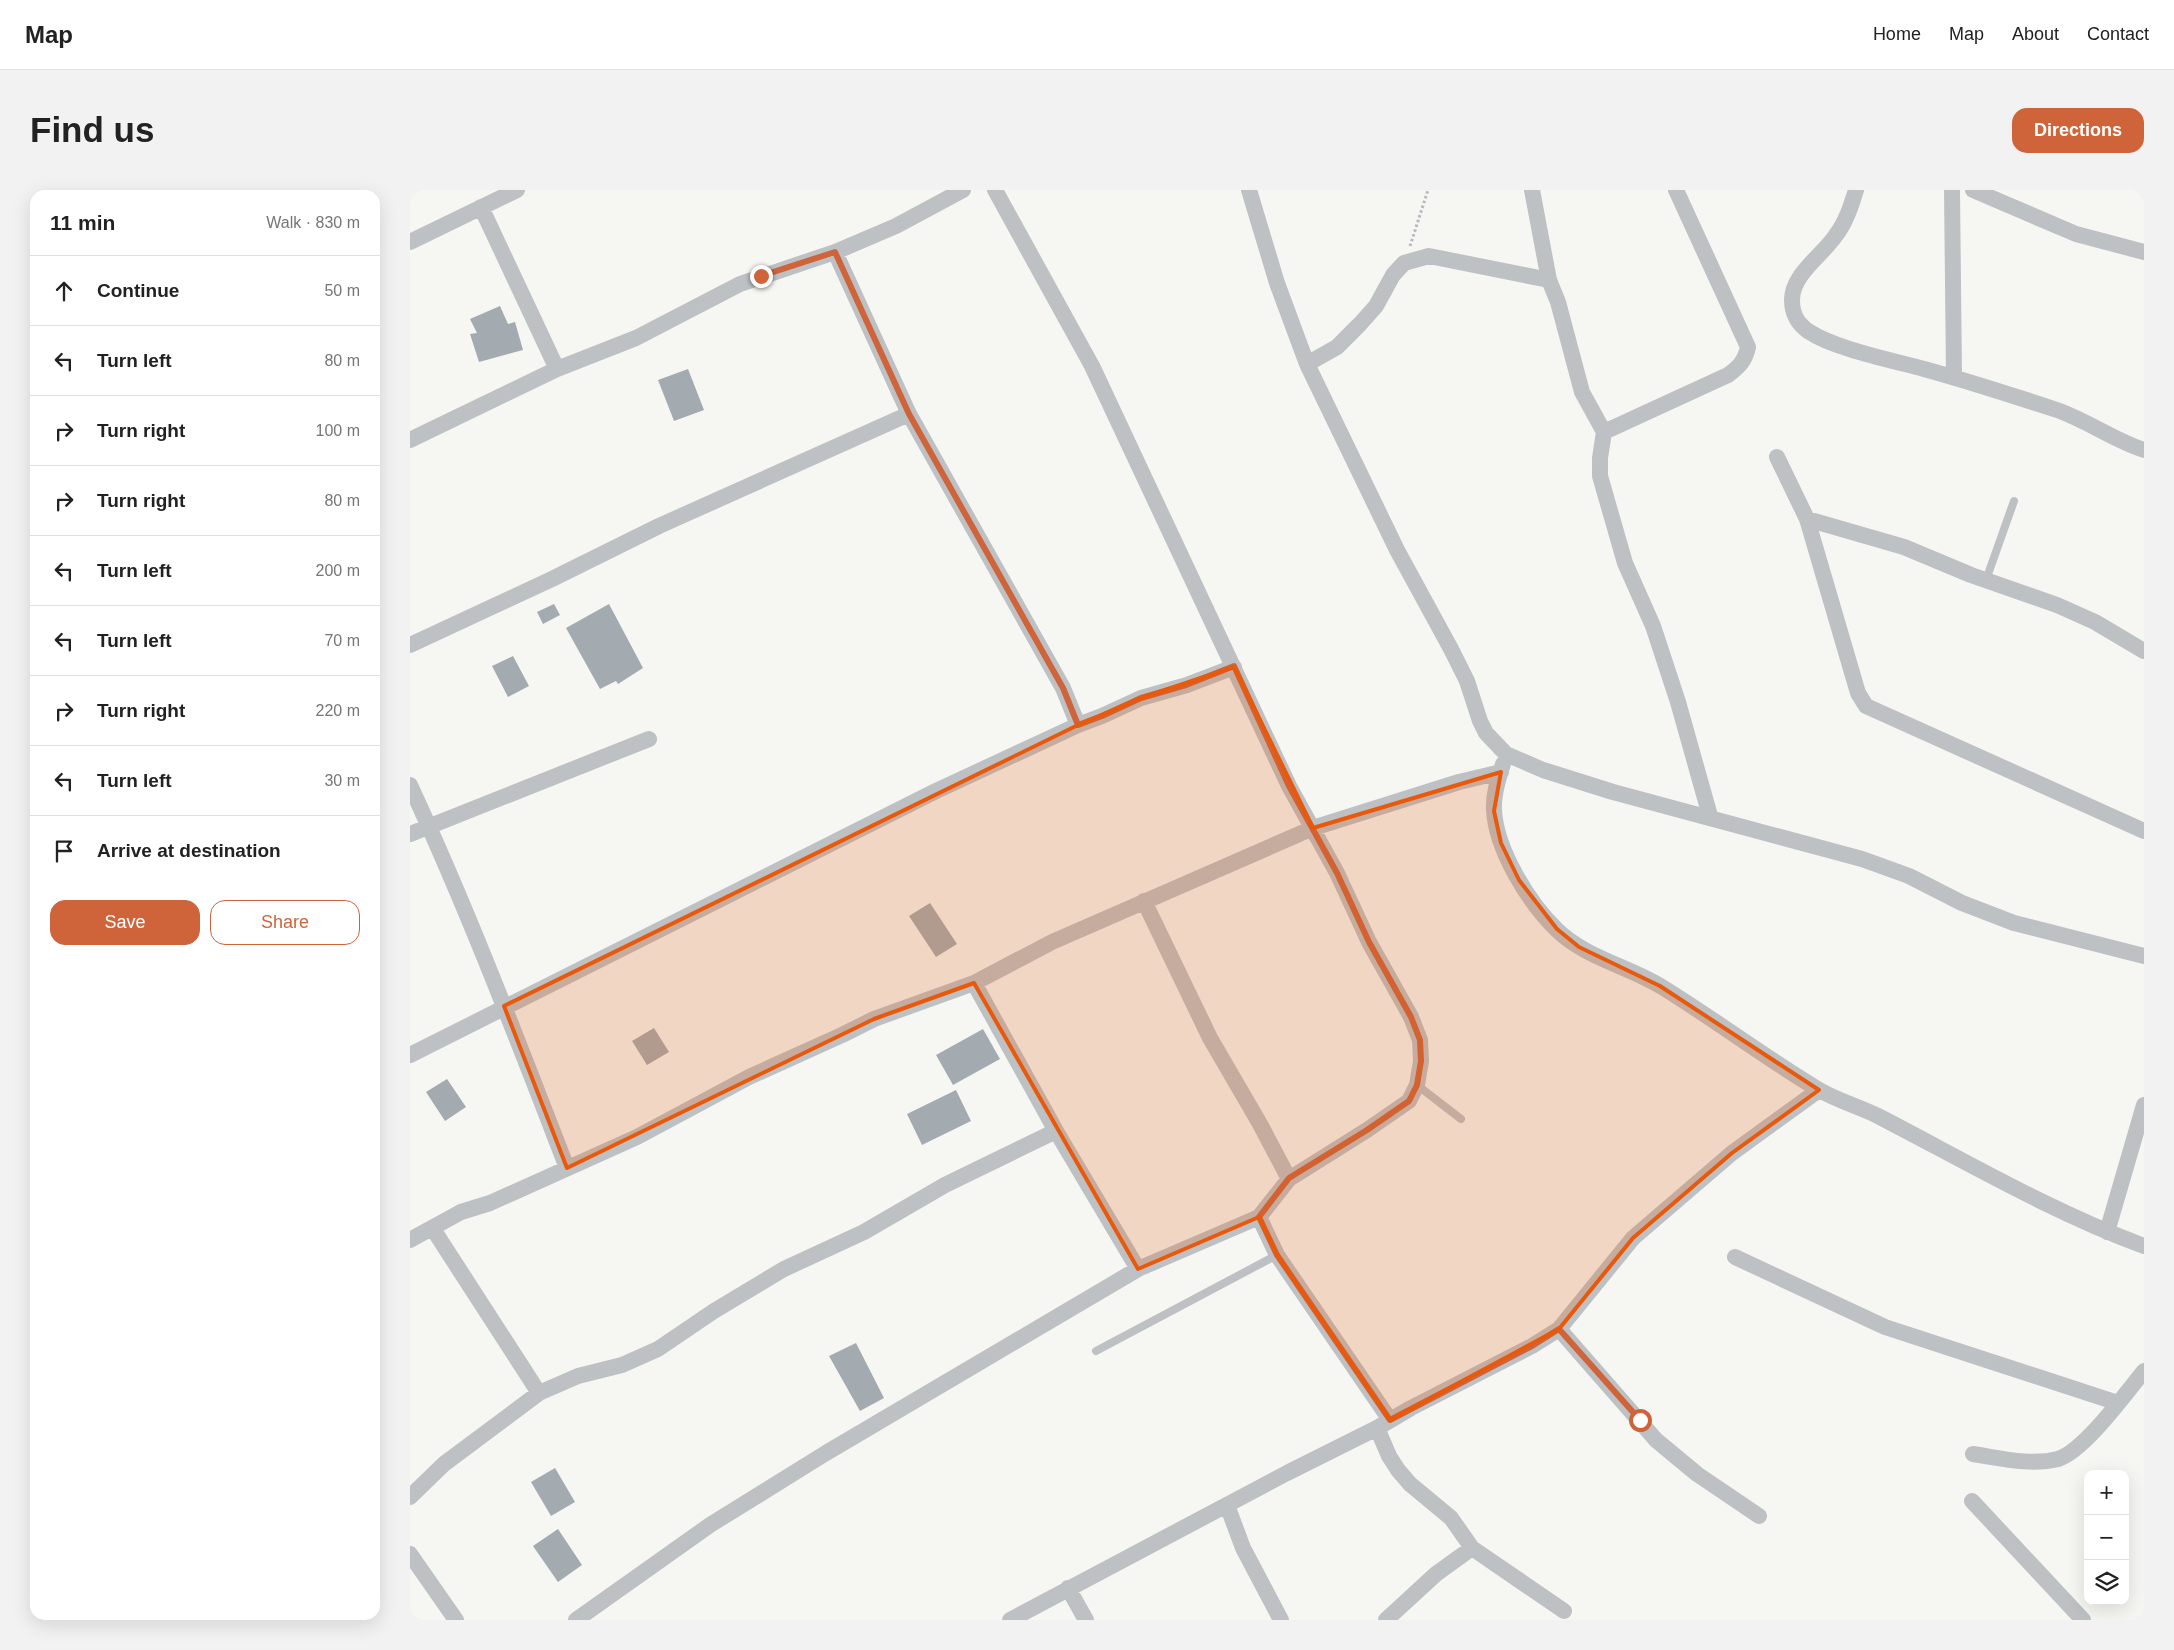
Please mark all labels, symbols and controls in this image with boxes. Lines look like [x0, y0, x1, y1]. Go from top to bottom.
text: Map [25, 21, 73, 48]
text: Home [1873, 24, 1921, 44]
text: Map [1949, 24, 1984, 44]
text: About [2012, 24, 2059, 44]
text: Contact [2087, 24, 2149, 44]
button: Directions [2012, 108, 2144, 153]
text: Find us [30, 110, 154, 149]
text: 11 min [50, 211, 115, 234]
text: Walk · 830 m [266, 214, 360, 231]
route end [750, 265, 773, 288]
icon: ahead [50, 277, 78, 305]
text: Continue [97, 280, 179, 301]
text: 50 m [324, 282, 360, 299]
icon: left [50, 347, 78, 375]
text: Turn left [97, 350, 172, 371]
text: 80 m [324, 352, 360, 369]
icon: right [50, 417, 78, 445]
text: Turn right [97, 420, 185, 441]
text: 100 m [316, 422, 360, 439]
icon: right [50, 487, 78, 515]
text: Turn right [97, 490, 185, 511]
text: 80 m [324, 492, 360, 509]
icon: left [50, 557, 78, 585]
text: Turn left [97, 560, 172, 581]
text: 200 m [316, 562, 360, 579]
icon: left [50, 627, 78, 655]
text: Turn left [97, 630, 172, 651]
text: 70 m [324, 632, 360, 649]
icon: right [50, 697, 78, 725]
text: Turn right [97, 700, 185, 721]
text: 220 m [316, 702, 360, 719]
icon: left [50, 767, 78, 795]
text: Turn left [97, 770, 172, 791]
text: 30 m [324, 772, 360, 789]
icon: arrive [50, 837, 78, 865]
text: Arrive at destination [97, 840, 281, 861]
button: Save [50, 900, 200, 945]
button: Share [210, 900, 360, 945]
route start [1629, 1409, 1652, 1432]
map controls [2084, 1470, 2129, 1605]
button: + [2084, 1470, 2129, 1515]
button: − [2084, 1515, 2129, 1560]
button: layers [2084, 1560, 2129, 1605]

